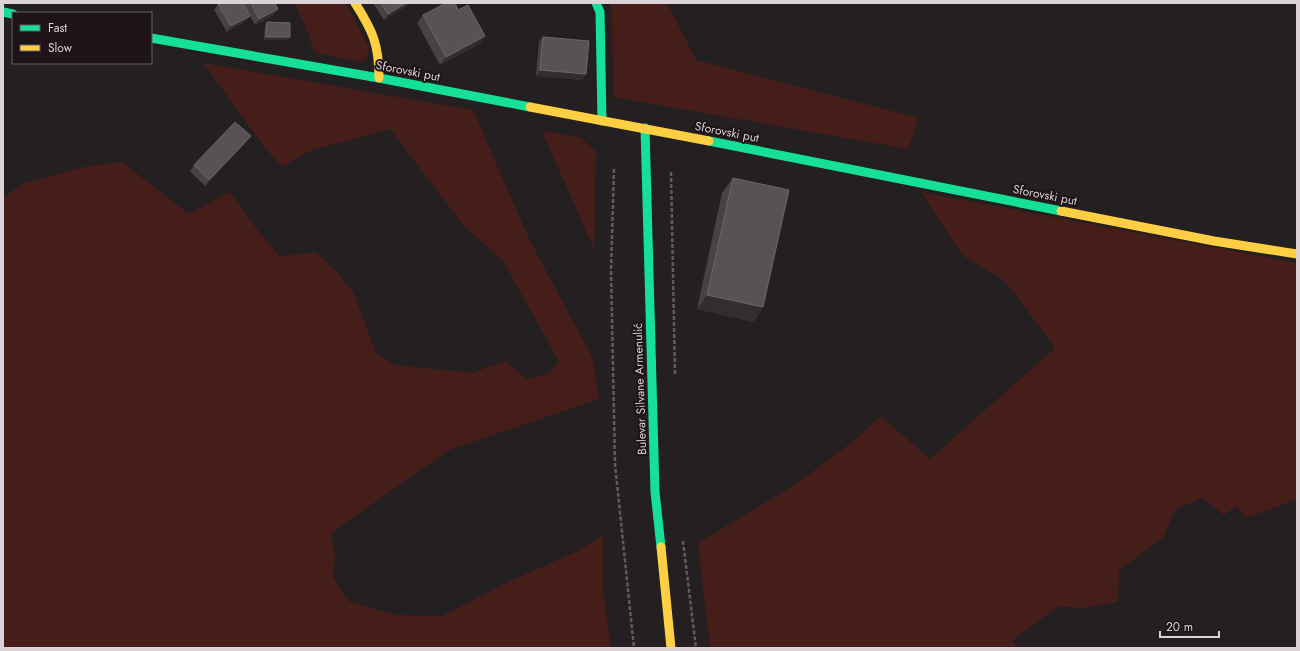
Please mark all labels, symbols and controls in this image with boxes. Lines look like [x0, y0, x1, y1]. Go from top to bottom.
legend [12, 12, 152, 64]
text: Fast [48, 19, 67, 37]
text: Slow [48, 39, 73, 57]
street label: Sforovski put [374, 56, 442, 86]
street label: Sforovski put [693, 117, 761, 147]
street label: Sforovski put [1011, 180, 1079, 210]
street label: Bulevar Silvane Armenulić [629, 323, 651, 455]
scale bar [1160, 613, 1219, 639]
text: 20 m [1166, 618, 1193, 636]

